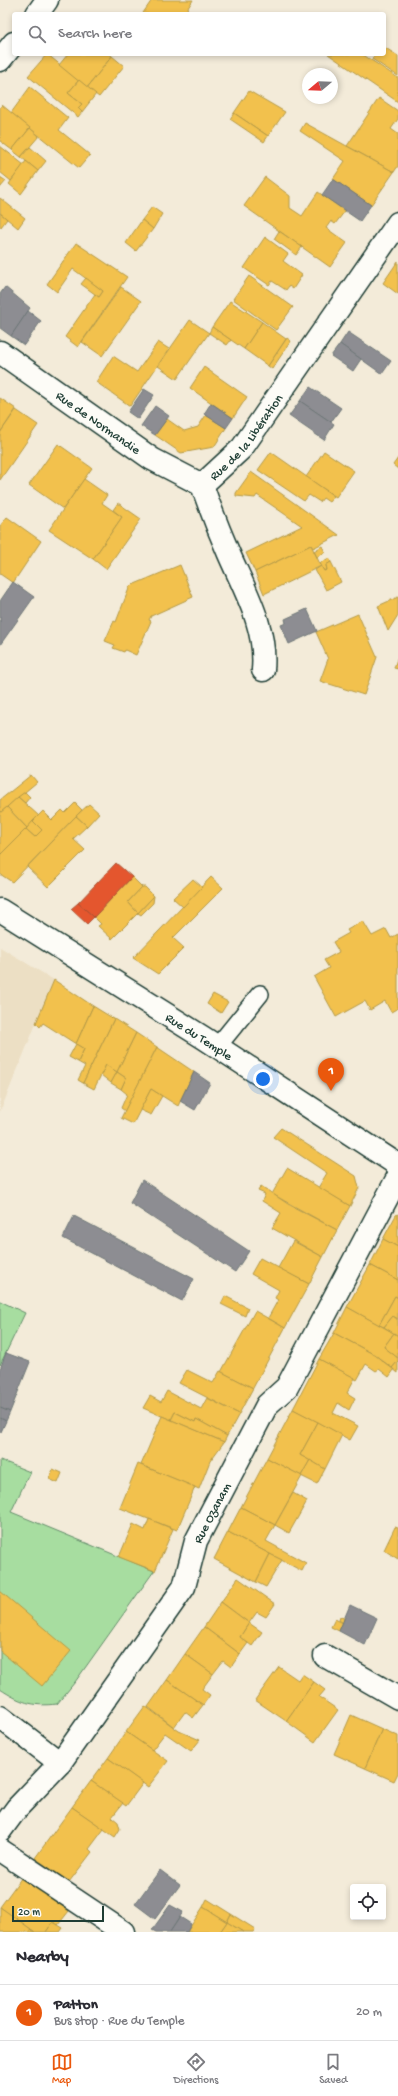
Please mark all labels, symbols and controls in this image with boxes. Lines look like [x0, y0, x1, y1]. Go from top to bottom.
search box [12, 12, 386, 56]
icon: search [26, 23, 48, 45]
text: Search here [58, 25, 132, 43]
north arrow [302, 68, 338, 104]
street label: Rue de Normandie [52, 389, 143, 459]
street label: Rue de la Libération [207, 391, 288, 484]
street label: Rue du Temple [162, 1011, 235, 1065]
pin: 1 [318, 1058, 344, 1091]
your location [253, 1069, 273, 1089]
street label: Rue Ozanam [191, 1481, 235, 1546]
map controls [350, 1884, 386, 1920]
button: locate [350, 1884, 386, 1920]
scale bar [12, 1904, 104, 1923]
text: 20 m [18, 1907, 40, 1919]
text: Nearby [16, 1948, 69, 1968]
text: Patton [54, 1996, 98, 2014]
text: 1 [26, 2005, 32, 2020]
text: 20 m [356, 2005, 382, 2020]
text: Bus stop · Rue du Temple [54, 2014, 185, 2029]
tab: Map [51, 2051, 73, 2087]
tab: Directions [174, 2051, 218, 2087]
tab: Saved [319, 2051, 347, 2087]

